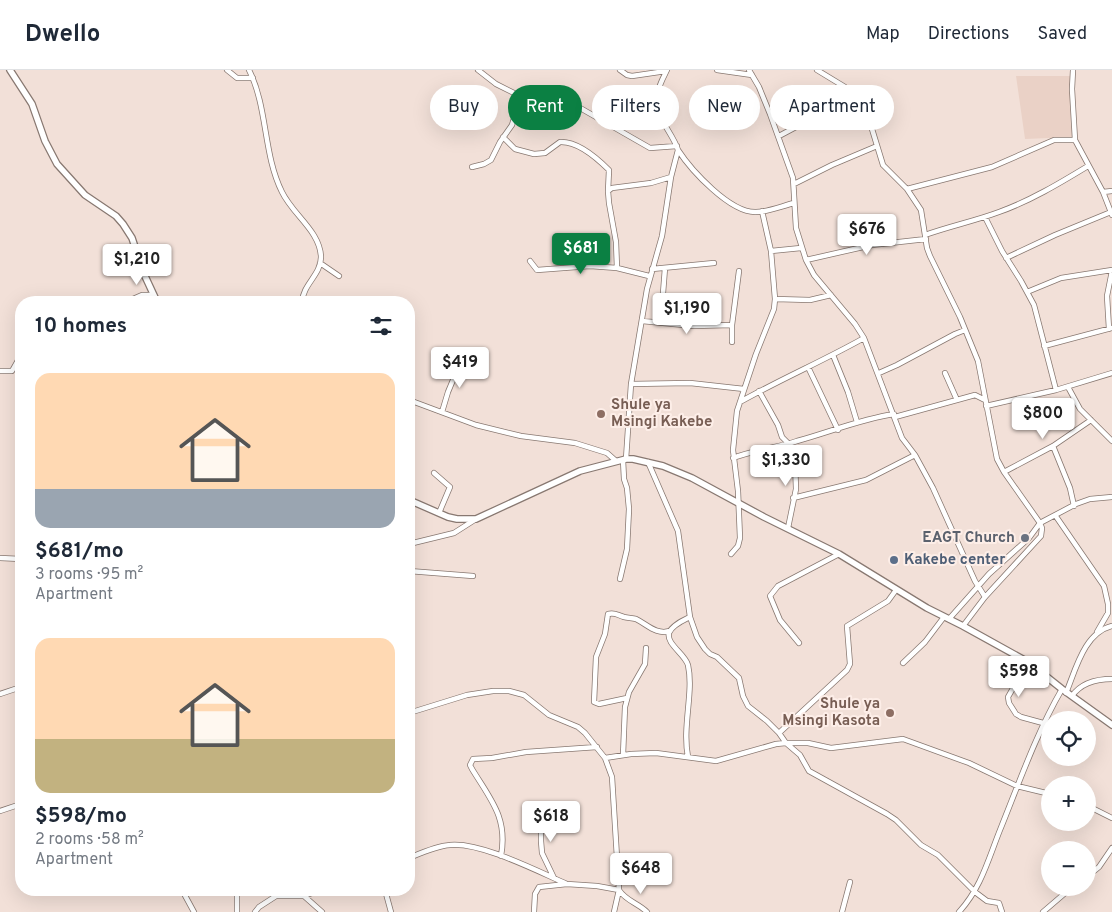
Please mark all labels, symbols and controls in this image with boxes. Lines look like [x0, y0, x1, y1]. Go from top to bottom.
text: Dwello [25, 20, 100, 50]
text: Map [866, 23, 900, 46]
text: Directions [928, 23, 1010, 46]
text: Saved [1038, 23, 1087, 46]
chip: Buy [430, 85, 498, 130]
chip: Rent [508, 85, 582, 130]
chip: Filters [592, 85, 679, 130]
chip: New [689, 85, 760, 130]
chip: Apartment [770, 85, 894, 130]
pin: $676 [837, 214, 897, 256]
text: $676 [848, 220, 886, 240]
pin: $681 [551, 232, 611, 275]
text: $681 [563, 239, 599, 259]
pin: $1,210 [96, 244, 178, 286]
text: $1,210 [114, 250, 160, 270]
pin: $1,190 [646, 292, 728, 335]
text: $1,190 [663, 299, 711, 319]
icon: filters [367, 312, 395, 340]
text: 10 homes [35, 313, 127, 340]
pin: $419 [430, 346, 490, 389]
text: $419 [442, 353, 478, 373]
place label: Shule ya Msingi Kakebe [611, 396, 712, 432]
pin: $800 [1013, 398, 1073, 440]
text: $800 [1023, 404, 1063, 424]
icon: home [170, 405, 260, 495]
marker: Shule ya Msingi Kakebe [595, 408, 607, 420]
pin: $1,330 [745, 444, 827, 487]
text: $1,330 [761, 451, 811, 471]
place label: EAGT Church [922, 529, 1015, 548]
marker: EAGT Church [1019, 532, 1031, 544]
text: $681/mo [35, 538, 124, 565]
place label: Kakebe center [904, 551, 1006, 570]
marker: Kakebe center [888, 554, 900, 566]
text: 3 rooms · 95 m² [35, 565, 143, 585]
text: Apartment [35, 585, 113, 605]
pin: $598 [989, 656, 1049, 698]
text: $598 [999, 662, 1039, 682]
icon: home [170, 670, 260, 760]
place label: Shule ya Msingi Kasota [782, 695, 880, 731]
marker: Shule ya Msingi Kasota [884, 707, 896, 719]
map controls [1041, 711, 1096, 896]
button: locate [1041, 711, 1096, 766]
button: + [1041, 776, 1096, 831]
pin: $618 [521, 800, 581, 843]
text: $598/mo [35, 803, 127, 830]
text: $618 [533, 807, 569, 827]
text: 2 rooms · 58 m² [35, 830, 144, 850]
button: − [1041, 841, 1096, 896]
text: Apartment [35, 850, 113, 870]
pin: $648 [611, 852, 671, 895]
text: $648 [621, 859, 661, 879]

